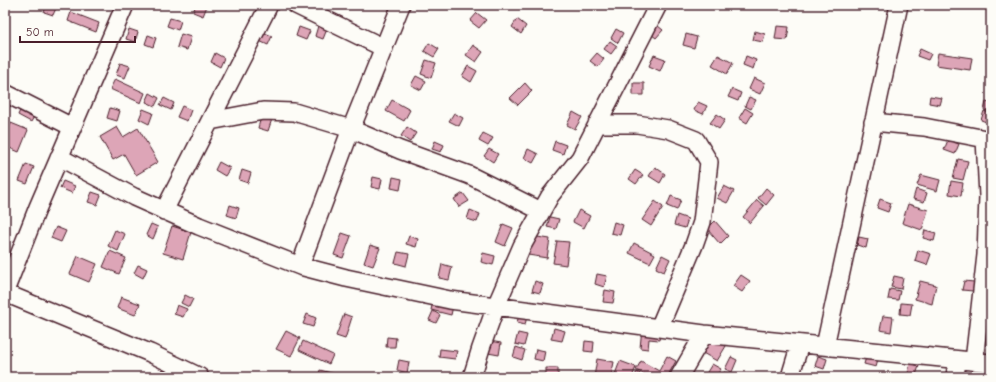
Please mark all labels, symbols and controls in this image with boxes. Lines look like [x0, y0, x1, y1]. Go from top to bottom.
scale bar [20, 18, 135, 44]
text: 50 m [26, 25, 54, 39]

